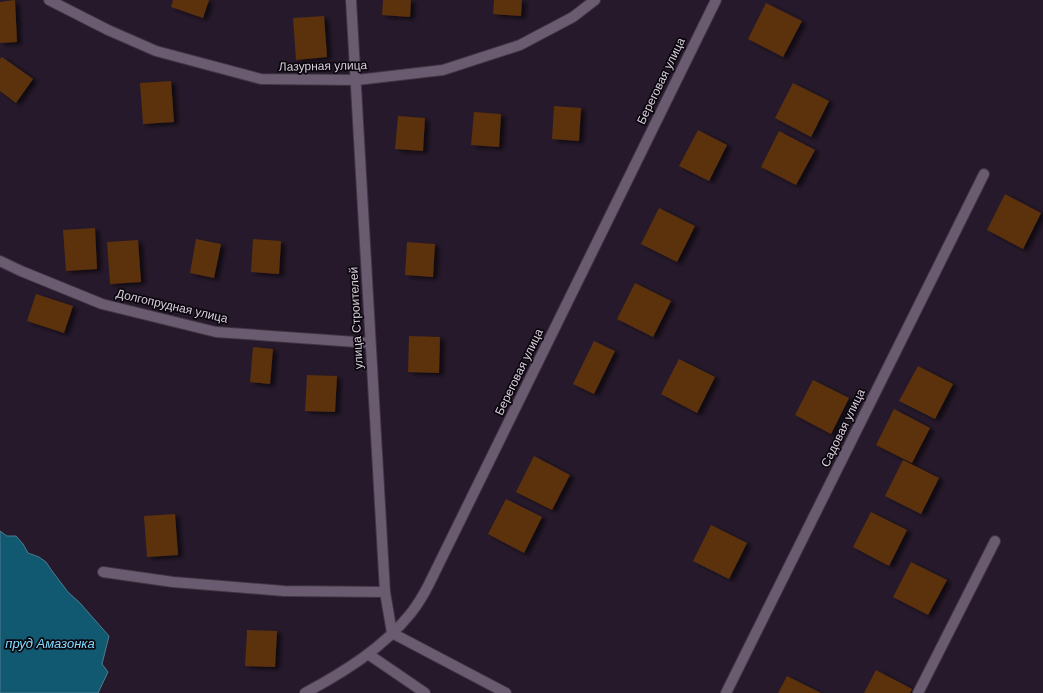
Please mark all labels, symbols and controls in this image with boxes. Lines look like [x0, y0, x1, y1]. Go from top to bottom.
street label: Береговая улица [634, 35, 688, 127]
street label: Лазурная улица [279, 58, 368, 74]
street label: улица Строителей [346, 266, 366, 370]
street label: Долгопрудная улица [115, 286, 230, 326]
street label: Береговая улица [492, 326, 546, 418]
street label: Садовая улица [818, 386, 868, 469]
water label: пруд Амазонка [5, 636, 95, 651]

